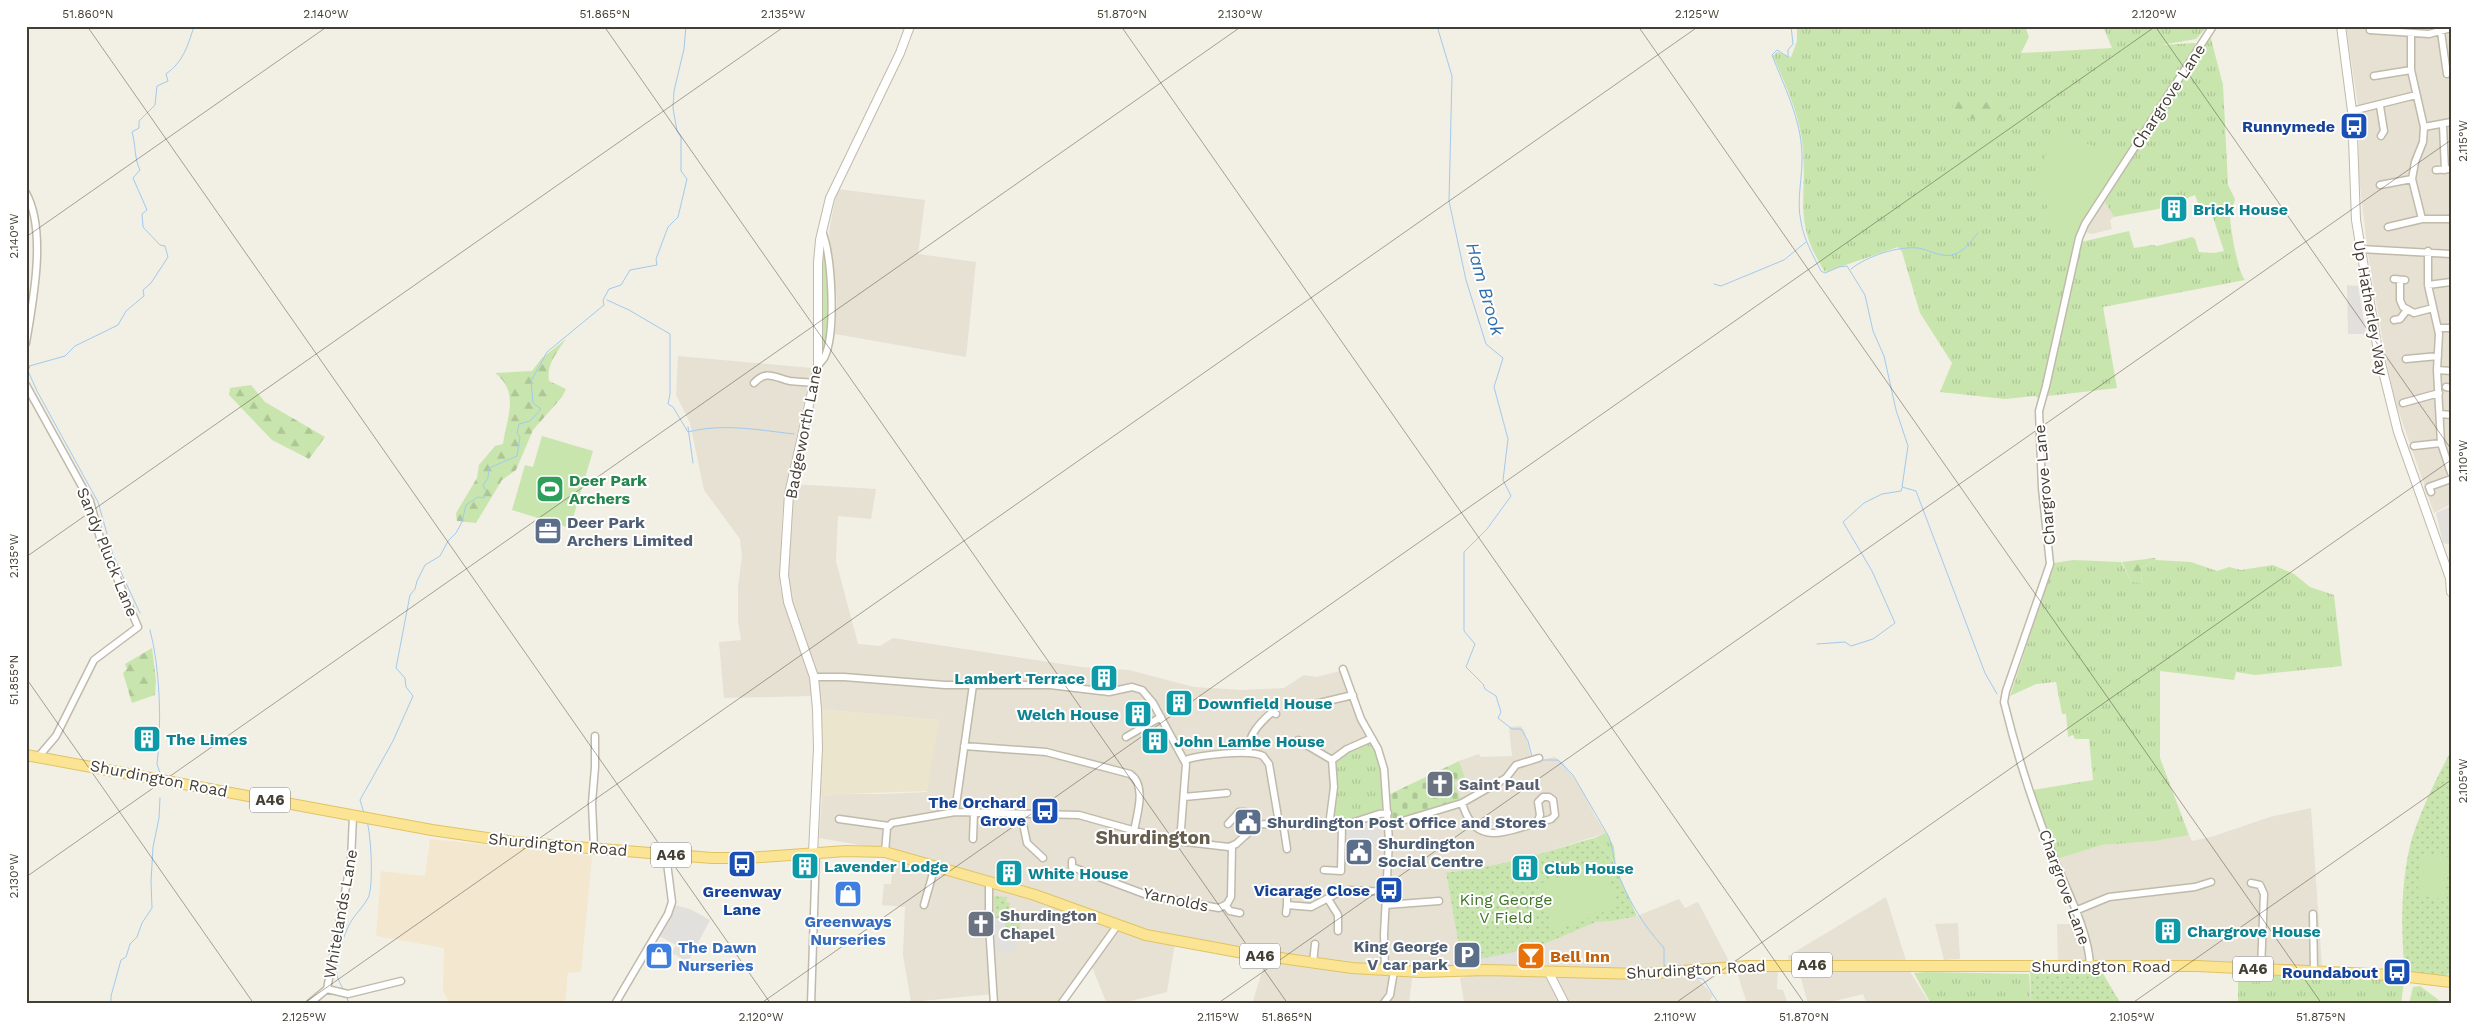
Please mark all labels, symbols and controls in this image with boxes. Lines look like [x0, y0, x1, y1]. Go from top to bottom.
text: 51.860°N [62, 7, 114, 21]
text: 2.140°W [303, 7, 349, 21]
text: 51.865°N [580, 7, 630, 21]
text: 2.135°W [761, 7, 806, 21]
text: 51.870°N [1097, 7, 1147, 21]
text: 2.130°W [1218, 7, 1263, 21]
text: 2.125°W [1675, 7, 1720, 21]
text: 2.120°W [2132, 7, 2177, 21]
street label: Chargrove Lane [2127, 40, 2209, 152]
bus stop icon: Runnymede [2339, 111, 2369, 141]
place label: Runnymede [2242, 117, 2335, 136]
text: 2.115°W [2456, 119, 2470, 162]
building icon: Brick House [2159, 194, 2189, 224]
place label: Brick House [2193, 200, 2288, 219]
text: 2.140°W [7, 213, 21, 259]
street label: Up Hatherley Way [2349, 239, 2392, 378]
water label: Ham Brook [1462, 240, 1509, 339]
street label: Badgeworth Lane [781, 364, 826, 501]
street label: Chargrove Lane [2030, 424, 2059, 546]
text: 2.110°W [2456, 439, 2470, 482]
place label: Deer Park Archers [569, 471, 647, 508]
sports icon: Deer Park Archers [535, 474, 565, 504]
street label: Sandy Pluck Lane [73, 485, 142, 620]
place label: Deer Park Archers Limited [567, 513, 693, 550]
office icon: Deer Park Archers Limited [533, 516, 563, 546]
text: 2.135°W [7, 533, 21, 578]
text: 51.855°N [7, 655, 21, 705]
building icon: Lambert Terrace [1089, 663, 1119, 693]
place label: Lambert Terrace [954, 669, 1085, 688]
building icon: Downfield House [1164, 688, 1194, 718]
place label: Downfield House [1198, 694, 1333, 713]
building icon: Welch House [1123, 699, 1153, 729]
place label: Welch House [1017, 705, 1119, 724]
building icon: The Limes [132, 724, 162, 754]
building icon: John Lambe House [1140, 726, 1170, 756]
place label: The Limes [166, 730, 248, 749]
place label: John Lambe House [1174, 732, 1325, 751]
street label: Shurdington Road [89, 756, 229, 801]
text: 2.105°W [2456, 758, 2470, 803]
church icon: Saint Paul [1425, 769, 1455, 799]
place label: Saint Paul [1459, 775, 1540, 794]
road number: A46 [250, 788, 290, 812]
place label: The Orchard Grove [928, 793, 1026, 830]
bus stop icon: The Orchard Grove [1030, 796, 1060, 826]
public building icon: Shurdington Post Office and Stores [1233, 807, 1263, 837]
place label: Shurdington Post Office and Stores [1267, 813, 1547, 832]
district label: Shurdington [1095, 826, 1211, 849]
street label: Chargrove Lane [2035, 827, 2094, 947]
street label: Shurdington Road [488, 829, 628, 860]
place label: Shurdington Social Centre [1378, 834, 1484, 871]
public building icon: Shurdington Social Centre [1344, 837, 1374, 867]
road number: A46 [651, 842, 691, 868]
street label: Whitelands Lane [320, 848, 361, 980]
bus stop icon: Greenway Lane [727, 849, 757, 879]
building icon: Lavender Lodge [790, 851, 820, 881]
text: 2.130°W [7, 853, 21, 898]
building icon: Club House [1510, 853, 1540, 883]
place label: Lavender Lodge [824, 857, 948, 876]
building icon: White House [994, 858, 1024, 888]
place label: Club House [1544, 859, 1634, 878]
place label: White House [1028, 864, 1128, 883]
bus stop icon: Vicarage Close [1374, 875, 1404, 905]
shop icon: Greenways Nurseries [833, 879, 863, 909]
place label: Vicarage Close [1254, 881, 1370, 900]
place label: Greenway Lane [703, 882, 782, 919]
street label: Yarnolds [1142, 883, 1210, 916]
park label: King George V Field [1460, 890, 1552, 927]
place label: Shurdington Chapel [1000, 906, 1097, 943]
church icon: Shurdington Chapel [966, 909, 996, 939]
place label: Greenways Nurseries [804, 912, 892, 949]
building icon: Chargrove House [2153, 916, 2183, 946]
place label: Chargrove House [2187, 922, 2321, 941]
place label: King George V car park [1353, 937, 1448, 974]
place label: The Dawn Nurseries [678, 938, 757, 975]
parking icon: King George V car park [1452, 940, 1482, 970]
shop icon: The Dawn Nurseries [644, 941, 674, 971]
bar icon: Bell Inn [1516, 941, 1546, 971]
road number: A46 [1240, 944, 1280, 968]
place label: Bell Inn [1550, 947, 1610, 966]
road number: A46 [1792, 952, 1832, 978]
street label: Shurdington Road [1626, 956, 1766, 983]
road number: A46 [2233, 956, 2273, 982]
street label: Shurdington Road [2031, 957, 2171, 976]
bus stop icon: Roundabout [2382, 957, 2412, 987]
place label: Roundabout [2282, 963, 2378, 982]
text: 2.125°W [282, 1010, 327, 1024]
text: 2.120°W [739, 1010, 784, 1024]
text: 2.115°W [1197, 1010, 1240, 1024]
text: 51.865°N [1262, 1010, 1312, 1024]
text: 2.110°W [1654, 1010, 1697, 1024]
text: 51.870°N [1779, 1010, 1829, 1024]
text: 2.105°W [2110, 1010, 2155, 1024]
text: 51.875°N [2296, 1010, 2346, 1024]

